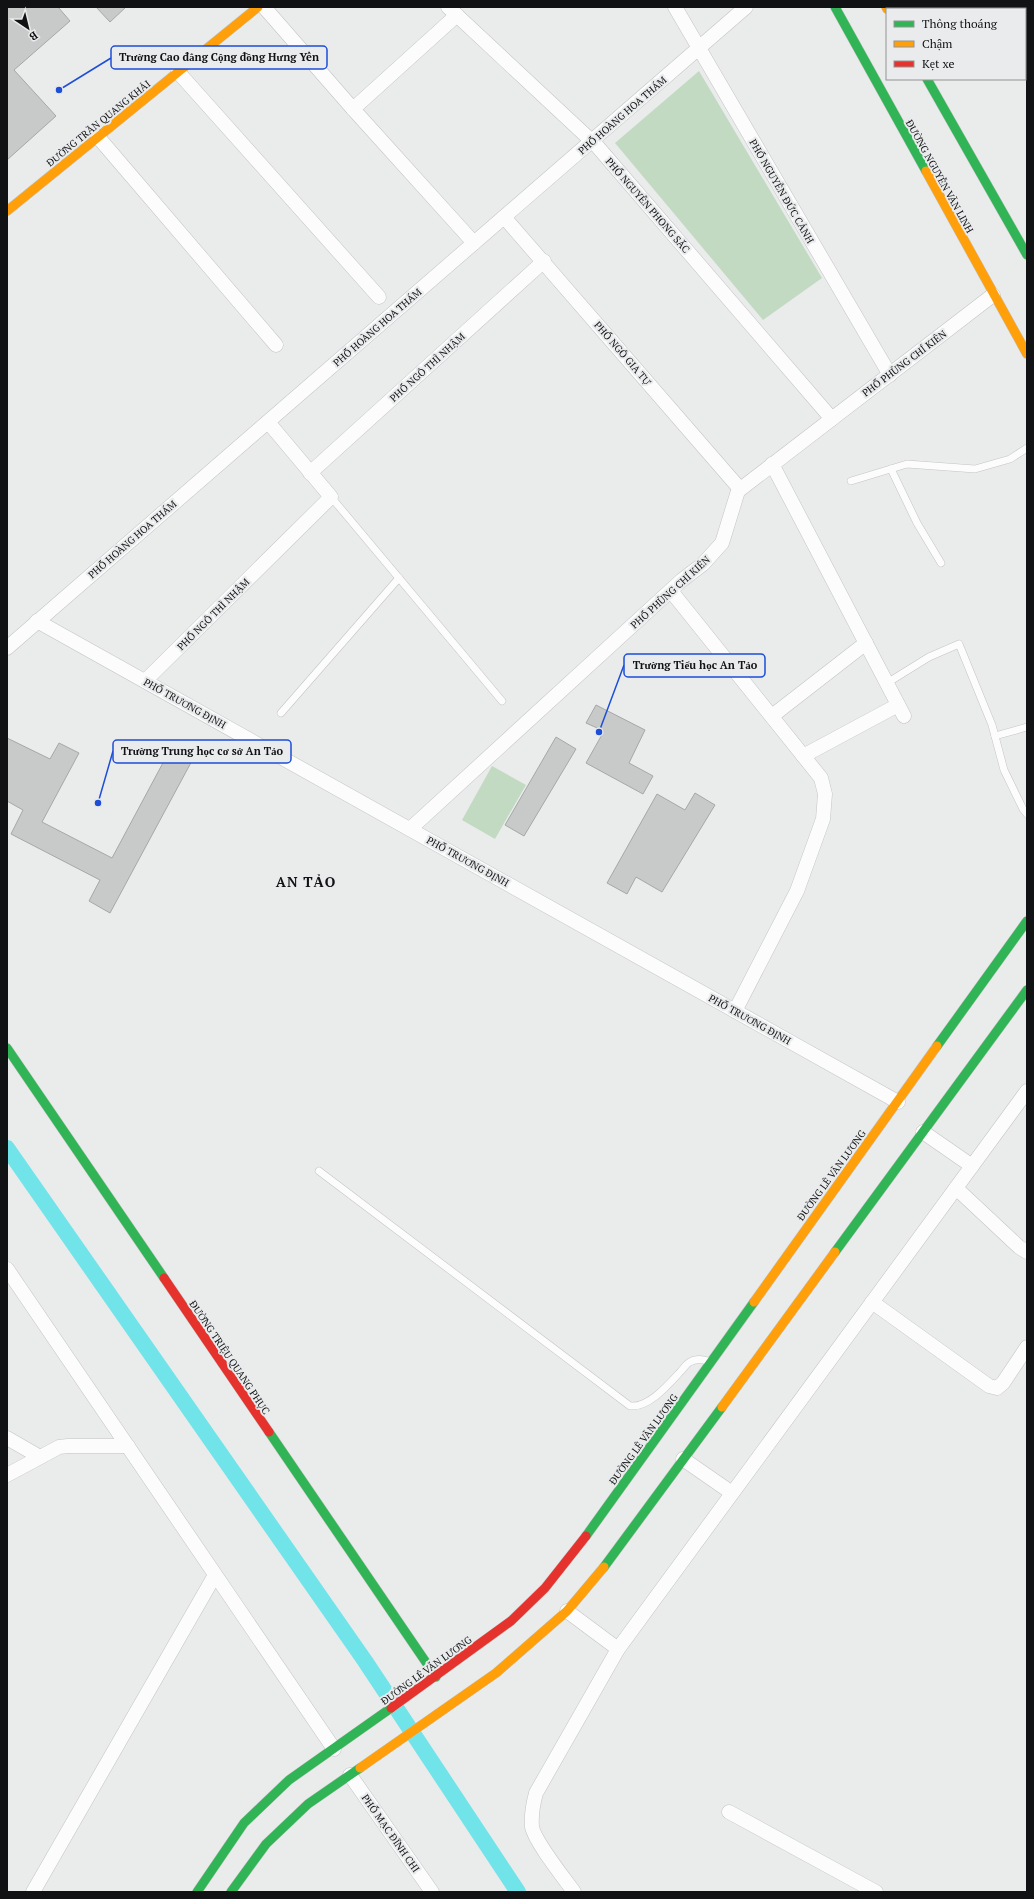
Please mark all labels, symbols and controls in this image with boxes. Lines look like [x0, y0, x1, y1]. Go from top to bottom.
north arrow [8, 8, 48, 48]
legend [886, 8, 1026, 80]
text: Thông thoáng [922, 16, 998, 31]
text: B [27, 28, 41, 44]
text: Chậm [922, 36, 953, 51]
callout: Trường Cao đẳng Cộng đồng Hưng Yên [111, 46, 327, 69]
text: Trường Cao đẳng Cộng đồng Hưng Yên [119, 50, 319, 64]
text: Kẹt xe [922, 56, 955, 71]
street label: PHỐ HOÀNG HOA THÁM [575, 73, 669, 157]
street label: ĐƯỜNG TRẦN QUANG KHẢI [44, 77, 153, 169]
street label: ĐƯỜNG NGUYỄN VĂN LINH [903, 117, 976, 235]
street label: PHỐ NGUYỄN ĐỨC CẢNH [746, 137, 817, 246]
street label: PHỐ NGUYỄN PHONG SẮC [603, 155, 693, 256]
street label: PHỐ HOÀNG HOA THÁM [330, 285, 424, 369]
street label: PHỐ NGÔ GIA TỰ [591, 319, 654, 388]
street label: PHỐ PHÙNG CHÍ KIÊN [859, 327, 950, 399]
street label: PHỐ NGÔ THÌ NHẬM [387, 330, 468, 405]
street label: PHỐ HOÀNG HOA THÁM [85, 497, 179, 581]
street label: PHỐ PHÙNG CHÍ KIÊN [628, 553, 713, 631]
street label: PHỐ NGÔ THÌ NHẬM [174, 575, 252, 653]
callout: Trường Tiểu học An Tảo [624, 654, 765, 677]
text: Trường Tiểu học An Tảo [633, 658, 758, 672]
street label: PHỐ TRƯƠNG ĐỊNH [141, 675, 228, 731]
callout: Trường Trung học cơ sở An Tảo [113, 740, 291, 763]
text: Trường Trung học cơ sở An Tảo [121, 744, 284, 758]
street label: PHỐ TRƯƠNG ĐỊNH [424, 833, 511, 889]
district label: AN TẢO [276, 872, 336, 891]
street label: PHỐ TRƯƠNG ĐỊNH [706, 991, 793, 1047]
street label: ĐƯỜNG LÊ VĂN LƯƠNG [794, 1127, 869, 1223]
street label: ĐƯỜNG TRIỆU QUANG PHỤC [187, 1298, 273, 1417]
street label: ĐƯỜNG LÊ VĂN LƯƠNG [606, 1391, 681, 1487]
street label: ĐƯỜNG LÊ VĂN LƯƠNG [378, 1633, 474, 1708]
street label: PHỐ MẠC ĐĨNH CHI [359, 1792, 423, 1875]

